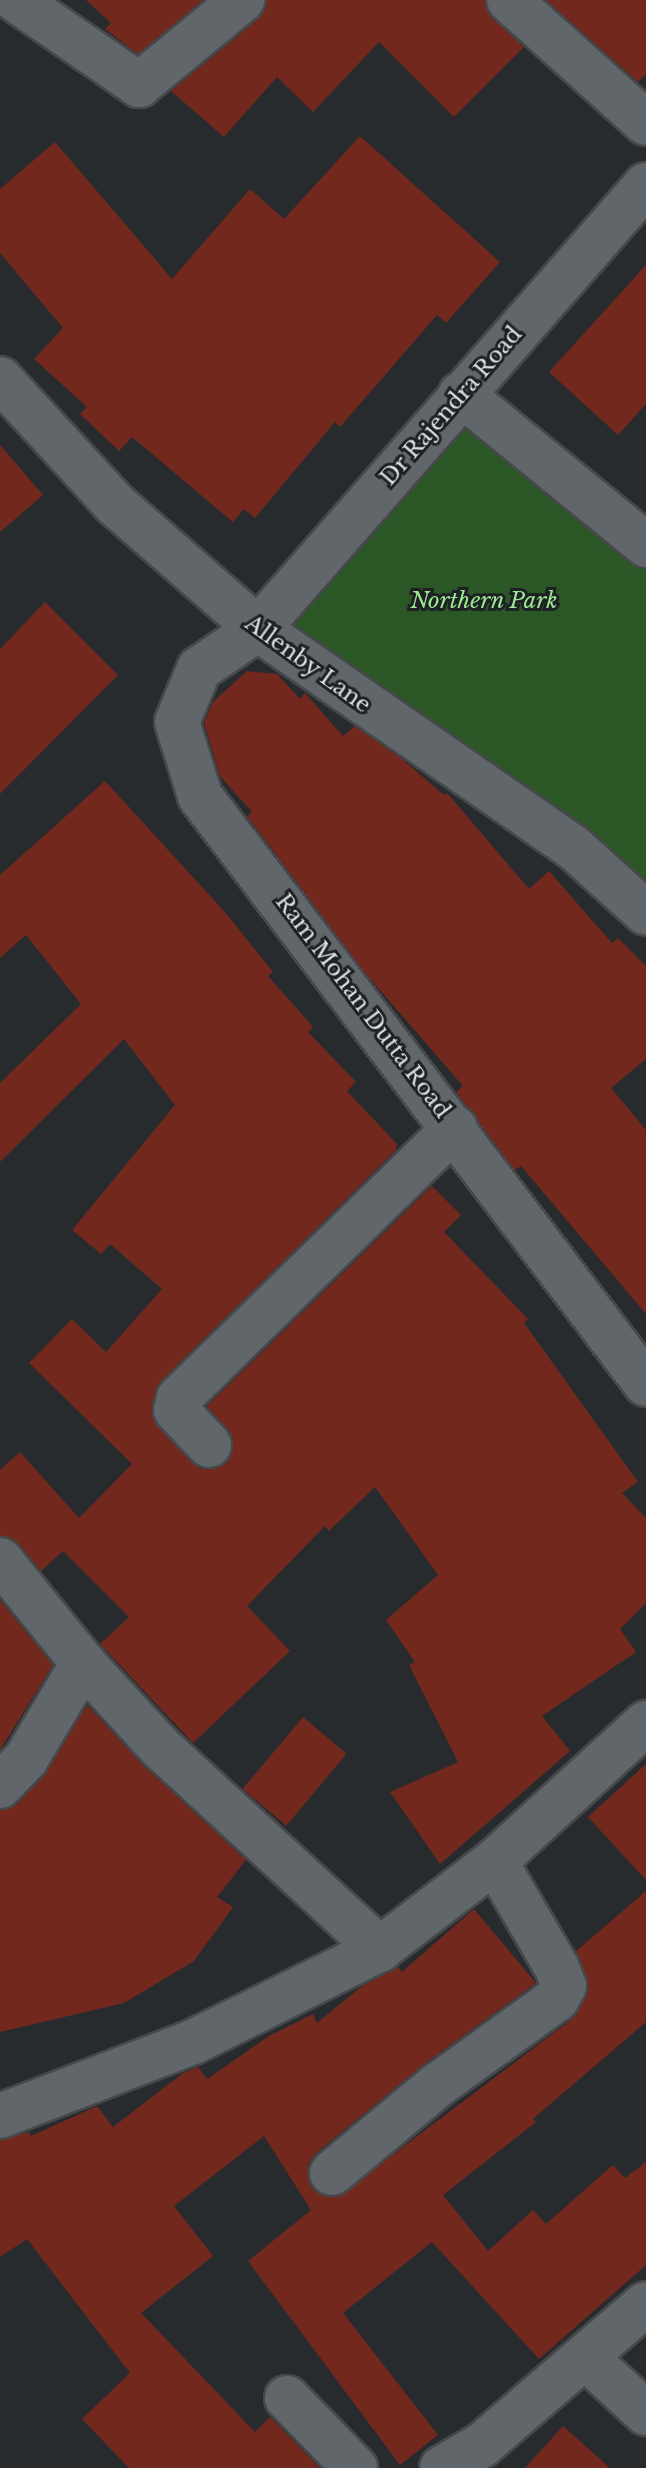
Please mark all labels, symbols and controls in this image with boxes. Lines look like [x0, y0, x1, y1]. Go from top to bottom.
street label: Dr Rajendra Road [375, 321, 527, 491]
park label: Northern Park [410, 588, 558, 614]
street label: Allenby Lane [240, 609, 376, 719]
street label: Ram Mohan Dutta Road [270, 889, 456, 1123]

